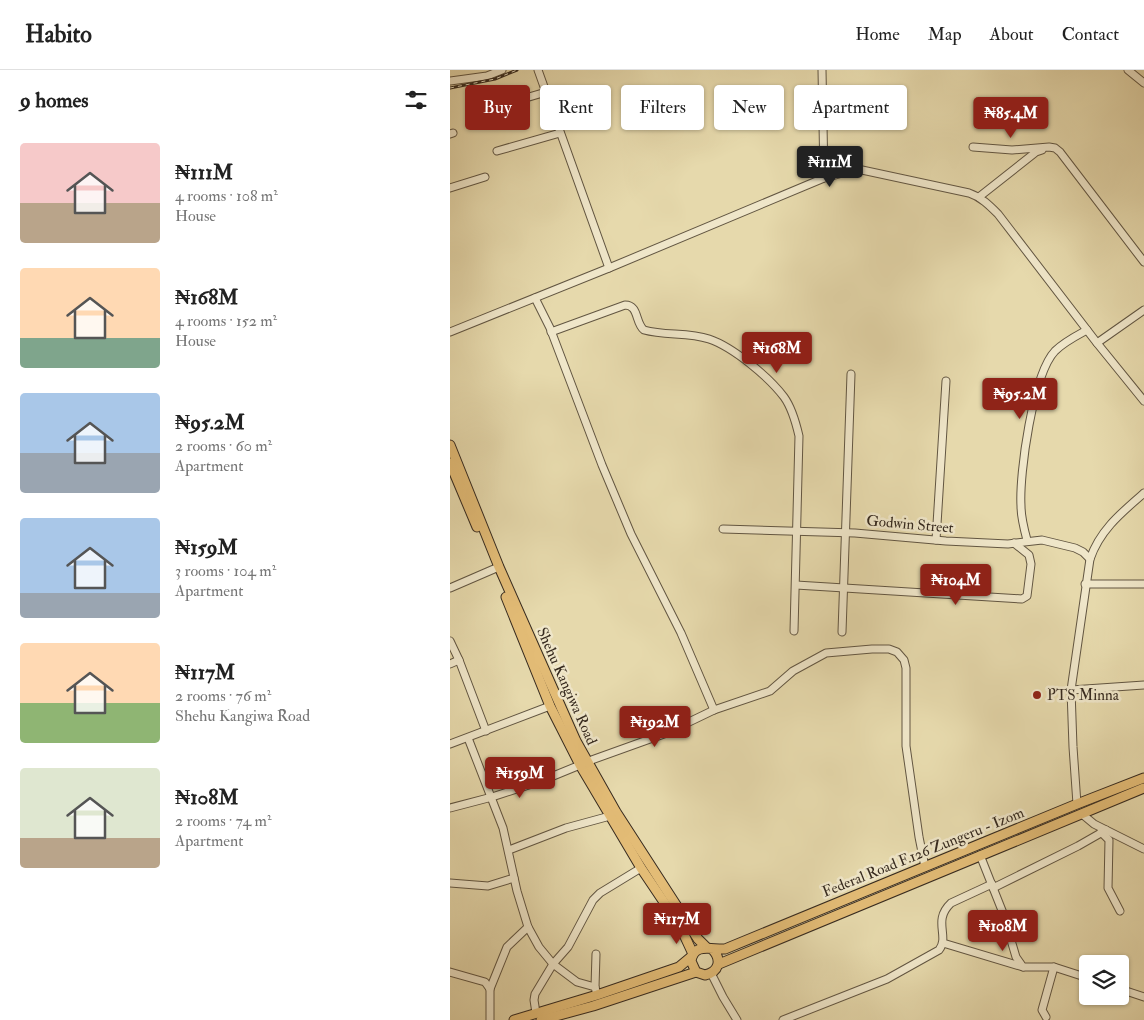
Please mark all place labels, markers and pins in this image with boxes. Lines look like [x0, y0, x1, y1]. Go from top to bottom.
pin: ₦85.4M [970, 97, 1052, 139]
pin: ₦111M [795, 146, 865, 188]
pin: ₦168M [742, 332, 812, 374]
pin: ₦95.2M [979, 378, 1061, 420]
pin: ₦104M [921, 564, 991, 606]
place label: PTS Minna [1047, 686, 1120, 705]
marker: PTS Minna [1031, 689, 1043, 701]
pin: ₦192M [620, 706, 690, 748]
pin: ₦159M [485, 756, 555, 799]
pin: ₦117M [642, 902, 712, 945]
pin: ₦108M [968, 910, 1038, 952]

